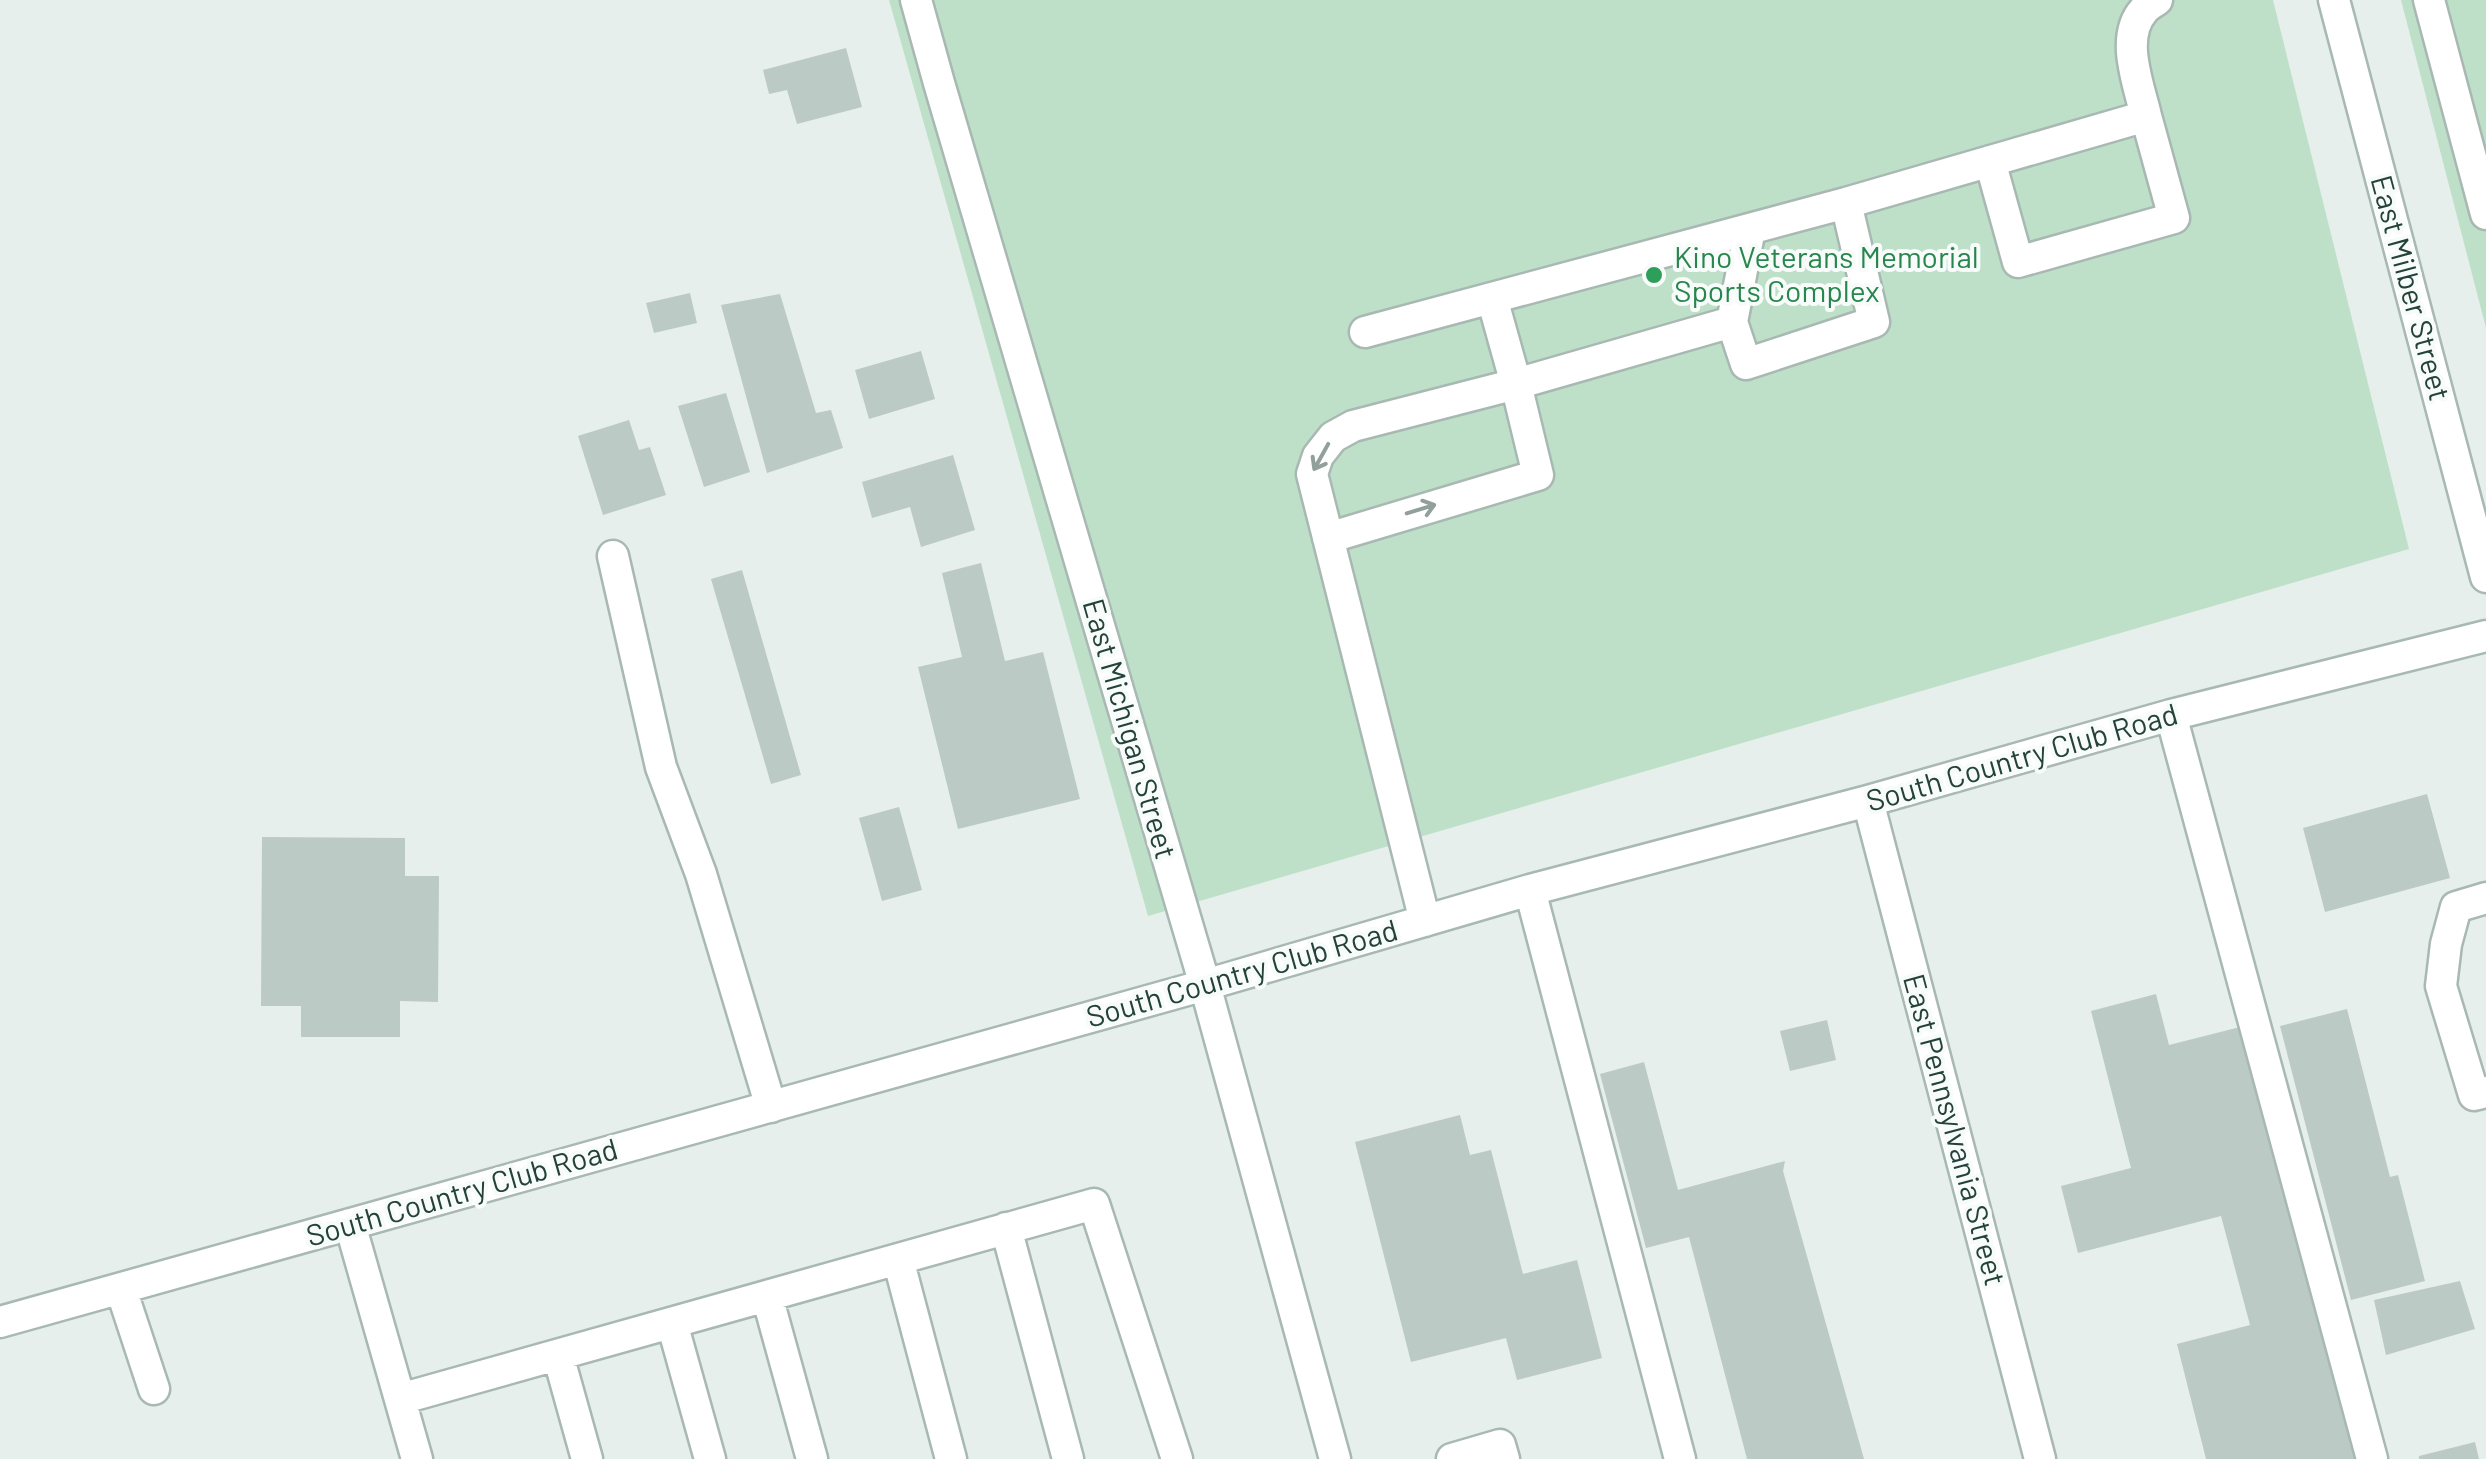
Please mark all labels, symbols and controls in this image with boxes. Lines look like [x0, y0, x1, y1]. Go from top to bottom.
street label: East Milber Street [2365, 171, 2459, 404]
place label: Kino Veterans Memorial Sports Complex [1674, 238, 1979, 308]
marker: Kino Veterans Memorial Sports Complex [1643, 264, 1665, 286]
one-way arrow [1310, 442, 1330, 471]
one-way arrow [1404, 499, 1436, 517]
street label: East Michigan Street [1077, 594, 1185, 863]
street label: South Country Club Road [1862, 694, 2181, 818]
street label: South Country Club Road [1082, 910, 1401, 1034]
street label: East Pennsylvania Street [1897, 970, 2015, 1289]
street label: South Country Club Road [302, 1129, 621, 1253]

